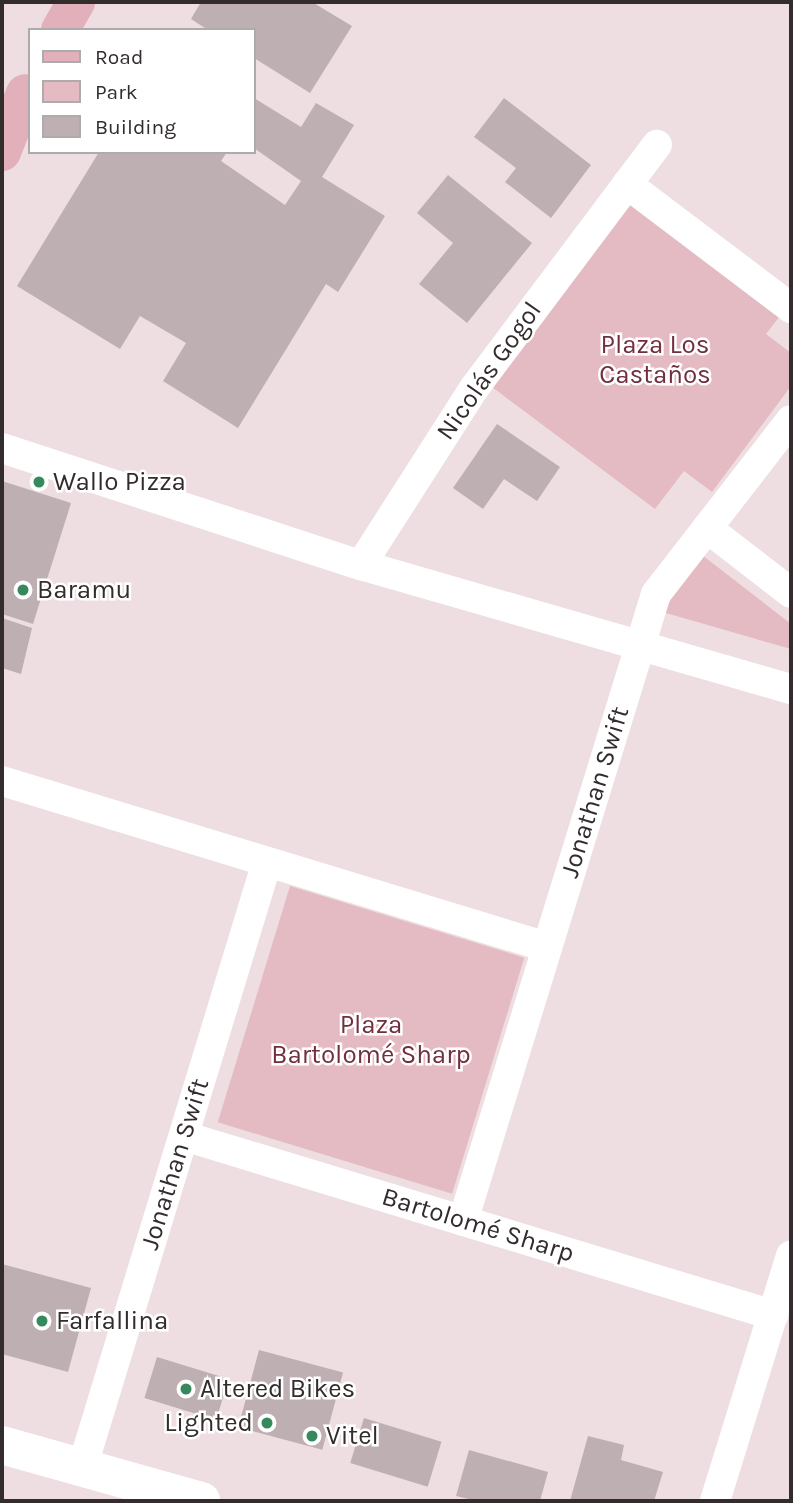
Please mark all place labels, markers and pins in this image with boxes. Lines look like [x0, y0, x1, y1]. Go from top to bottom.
place label: Wallo Pizza [53, 466, 186, 498]
marker: Wallo Pizza [31, 474, 47, 490]
place label: Baramu [37, 574, 131, 606]
marker: Baramu [15, 582, 31, 598]
place label: Farfallina [56, 1305, 168, 1337]
marker: Farfallina [34, 1313, 50, 1329]
place label: Altered Bikes [200, 1373, 355, 1405]
marker: Altered Bikes [178, 1381, 194, 1397]
place label: Lighted [164, 1407, 253, 1439]
marker: Lighted [259, 1415, 275, 1431]
place label: Vitel [326, 1420, 379, 1452]
marker: Vitel [304, 1428, 320, 1444]

